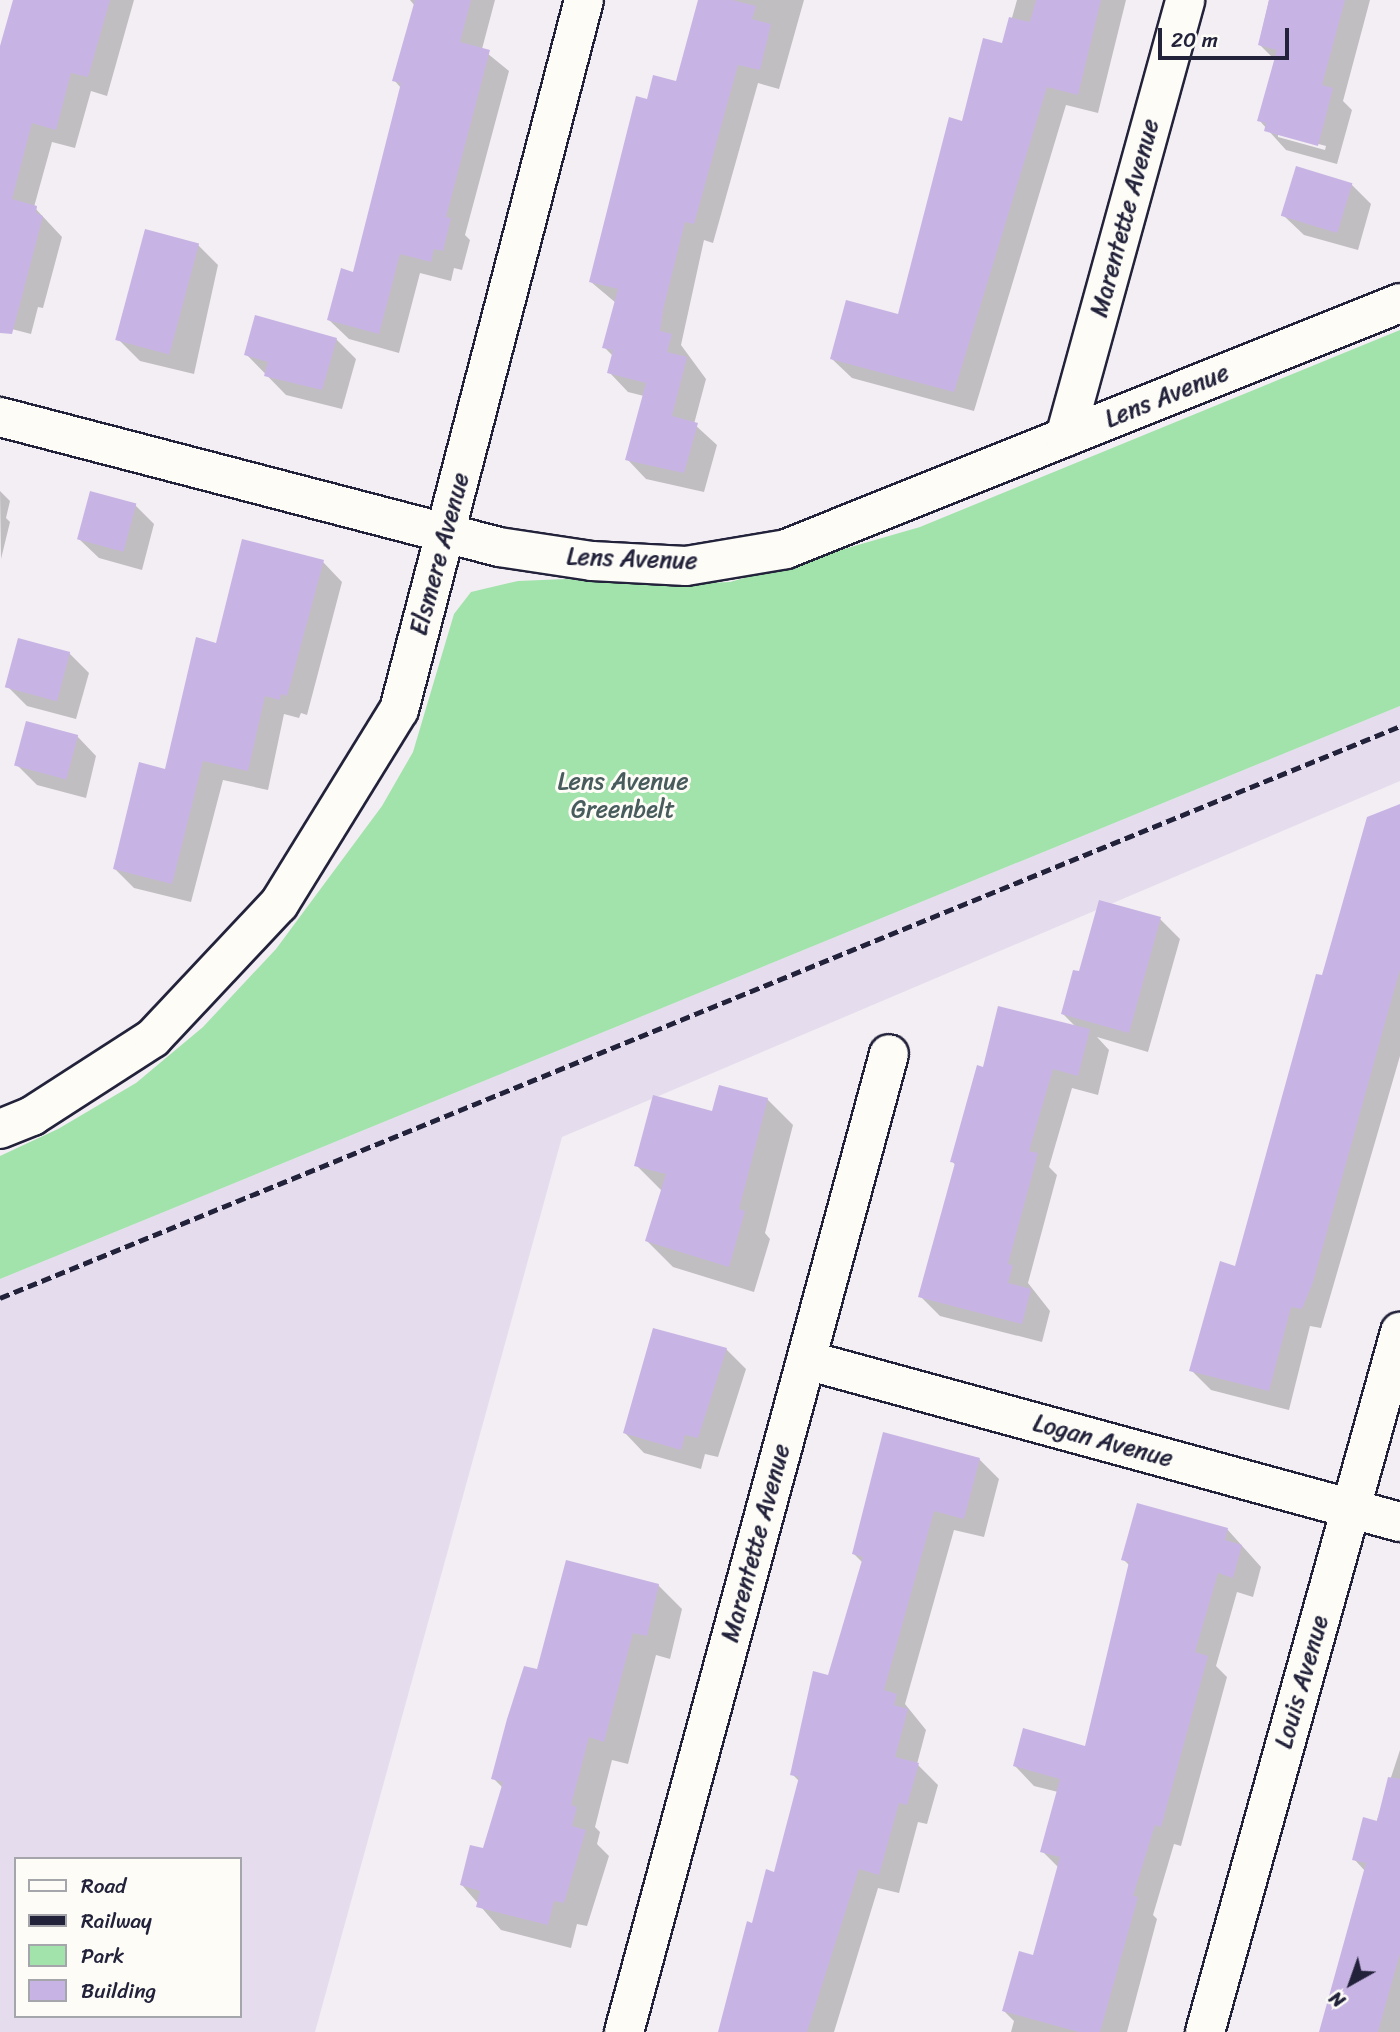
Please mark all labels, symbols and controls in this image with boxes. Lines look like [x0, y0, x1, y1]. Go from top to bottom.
scale bar [1162, 14, 1293, 58]
text: 20 m [1171, 21, 1218, 59]
street label: Marentette Avenue [1085, 116, 1165, 320]
street label: Lens Avenue [1101, 358, 1233, 434]
street label: Elsmere Avenue [404, 470, 476, 638]
street label: Lens Avenue [566, 542, 698, 576]
park label: Lens Avenue Greenbelt [558, 768, 688, 824]
street label: Logan Avenue [1030, 1409, 1176, 1473]
street label: Marentette Avenue [716, 1441, 796, 1645]
street label: Louis Avenue [1269, 1612, 1335, 1752]
legend [14, 1857, 242, 2018]
text: Road [81, 1867, 126, 1905]
text: Railway [81, 1902, 152, 1940]
text: Park [81, 1937, 124, 1975]
north arrow [1316, 1948, 1386, 2018]
text: Building [81, 1972, 156, 2010]
text: N [1322, 1983, 1353, 2016]

